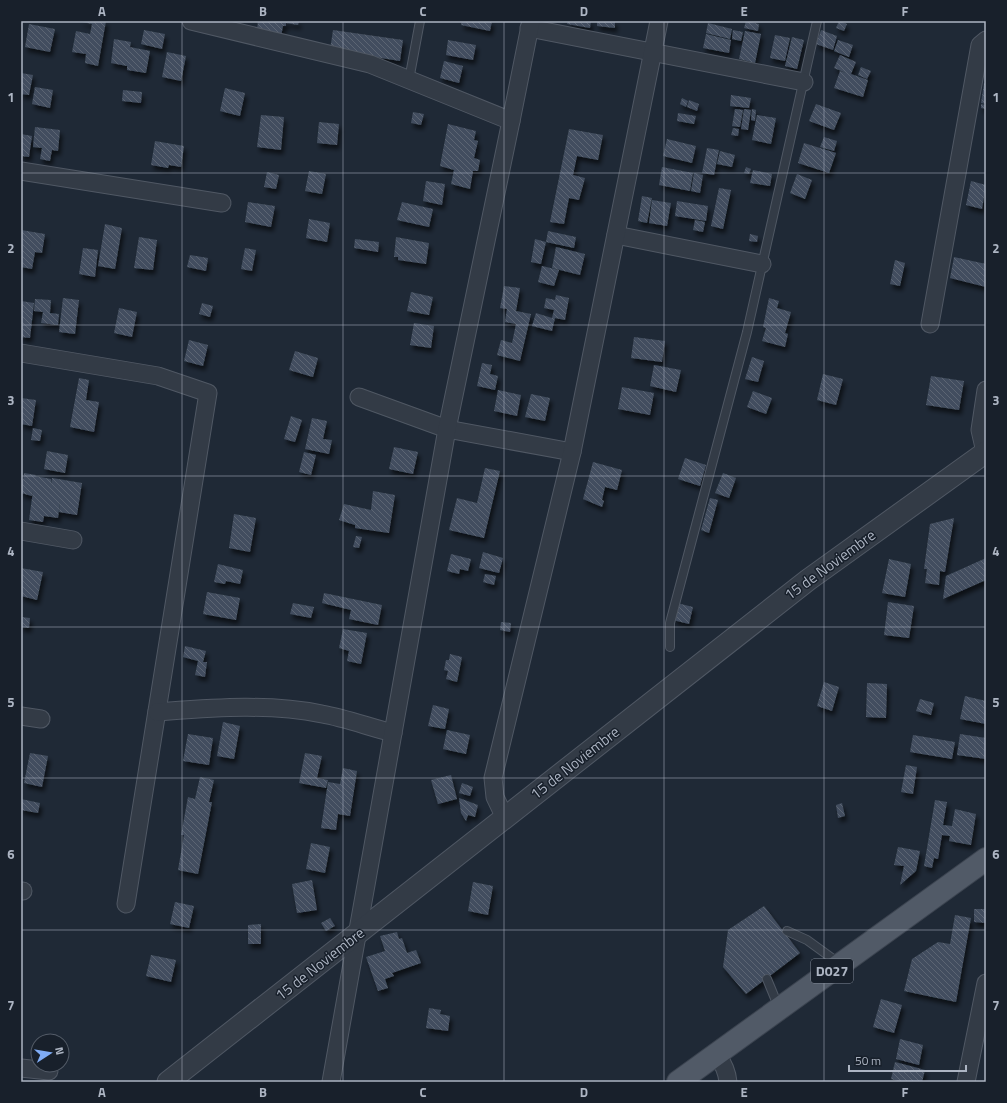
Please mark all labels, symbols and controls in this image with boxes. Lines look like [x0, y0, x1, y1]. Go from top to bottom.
text: A [98, 1, 106, 21]
text: B [259, 1, 267, 21]
text: C [419, 1, 427, 21]
text: D [580, 1, 588, 21]
text: E [740, 1, 748, 21]
text: F [902, 1, 909, 21]
text: 1 [7, 87, 15, 107]
text: 1 [992, 87, 1000, 107]
text: 2 [7, 238, 15, 258]
text: 2 [992, 238, 1000, 258]
text: 3 [7, 390, 15, 410]
text: 3 [992, 390, 1000, 410]
street label: 15 de Noviembre [779, 524, 880, 606]
text: 4 [7, 541, 15, 561]
text: 4 [992, 541, 1000, 561]
text: 5 [7, 692, 15, 712]
text: 5 [992, 692, 1000, 712]
street label: 15 de Noviembre [525, 720, 624, 805]
text: 6 [7, 844, 15, 864]
text: 6 [992, 844, 1000, 864]
street label: 15 de Noviembre [270, 921, 369, 1006]
road number: D027 [811, 959, 853, 983]
text: 7 [7, 995, 15, 1015]
text: 7 [992, 995, 1000, 1015]
north arrow [30, 1033, 70, 1073]
text: N [51, 1046, 68, 1056]
scale bar [849, 1047, 966, 1073]
text: 50 m [855, 1051, 881, 1070]
text: A [98, 1082, 106, 1102]
text: B [259, 1082, 267, 1102]
text: C [419, 1082, 427, 1102]
text: D [580, 1082, 588, 1102]
text: E [740, 1082, 748, 1102]
text: F [902, 1082, 909, 1102]

